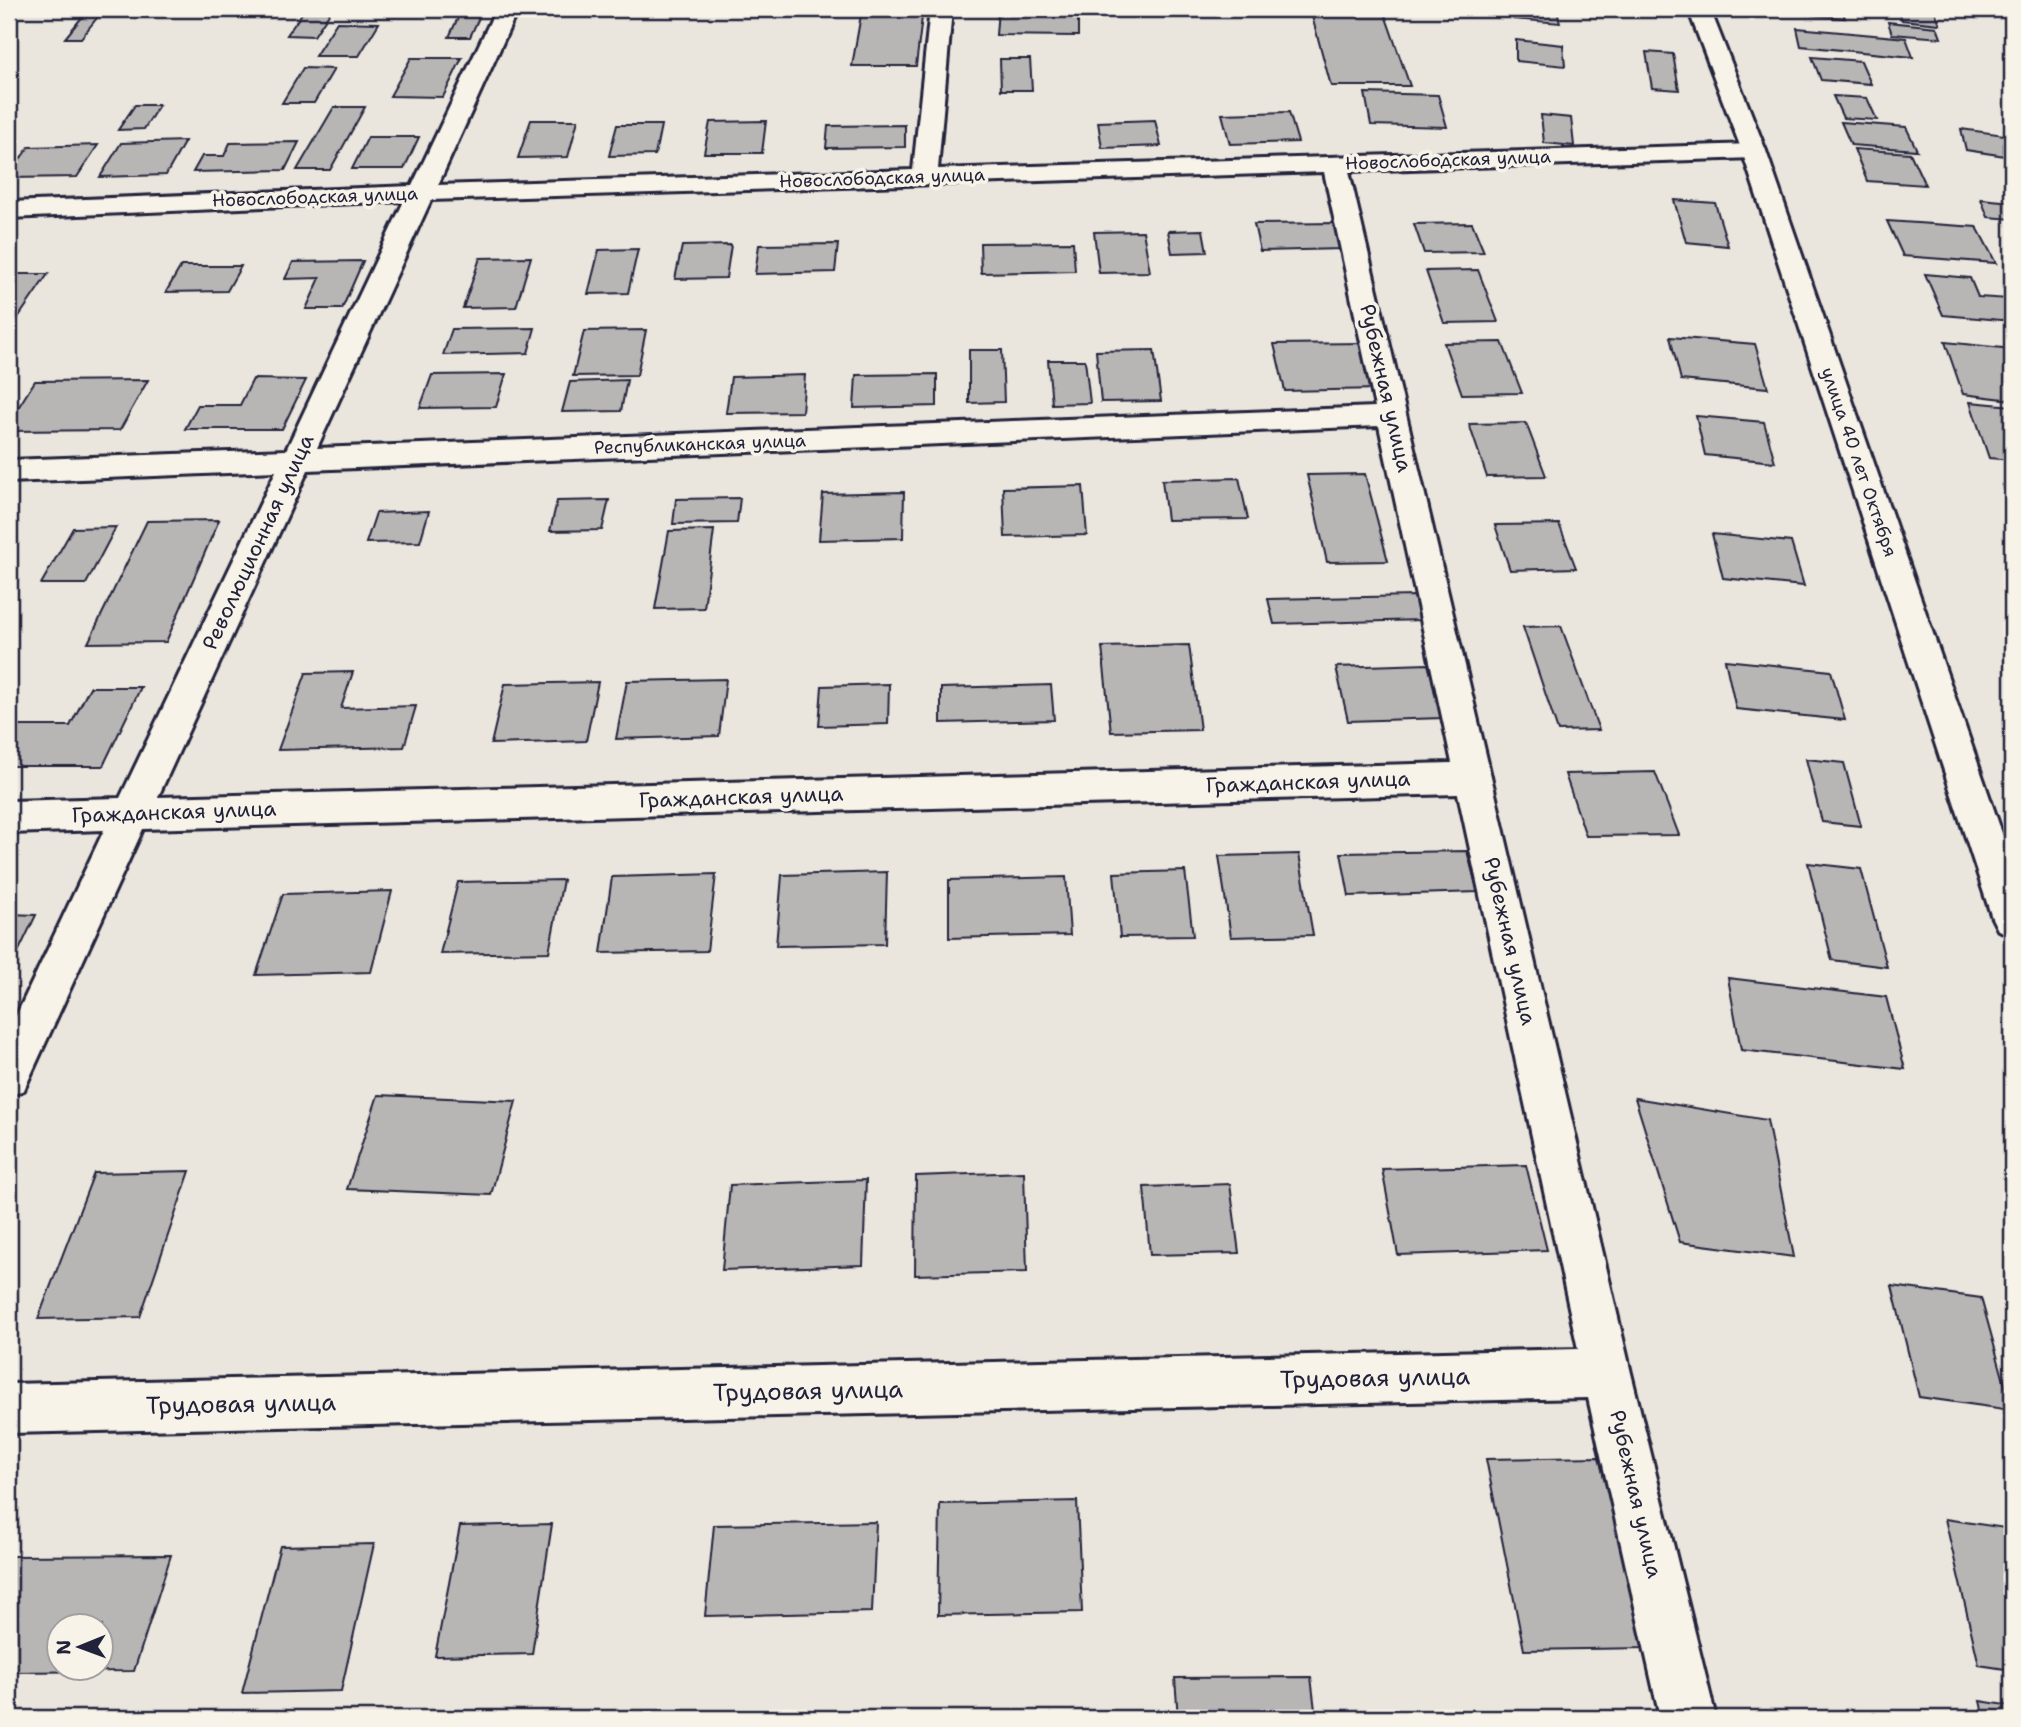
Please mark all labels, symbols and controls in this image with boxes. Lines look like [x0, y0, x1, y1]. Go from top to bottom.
street label: Новослободская улица [1345, 144, 1551, 176]
street label: Новослободская улица [779, 162, 985, 194]
street label: Новослободская улица [212, 181, 418, 213]
street label: Рубежная улица [1353, 301, 1419, 475]
street label: улица 40 лет Октября [1815, 364, 1903, 560]
street label: Республиканская улица [594, 428, 806, 460]
street label: Революционная улица [196, 430, 320, 654]
street label: Гражданская улица [1205, 764, 1411, 800]
street label: Гражданская улица [638, 779, 844, 815]
street label: Гражданская улица [71, 794, 277, 830]
street label: Рубежная улица [1477, 854, 1543, 1028]
street label: Трудовая улица [1280, 1360, 1470, 1396]
street label: Трудовая улица [713, 1373, 903, 1409]
street label: Трудовая улица [146, 1386, 336, 1422]
street label: Рубежная улица [1603, 1407, 1669, 1581]
north arrow [46, 1612, 116, 1682]
text: N [51, 1640, 76, 1655]

